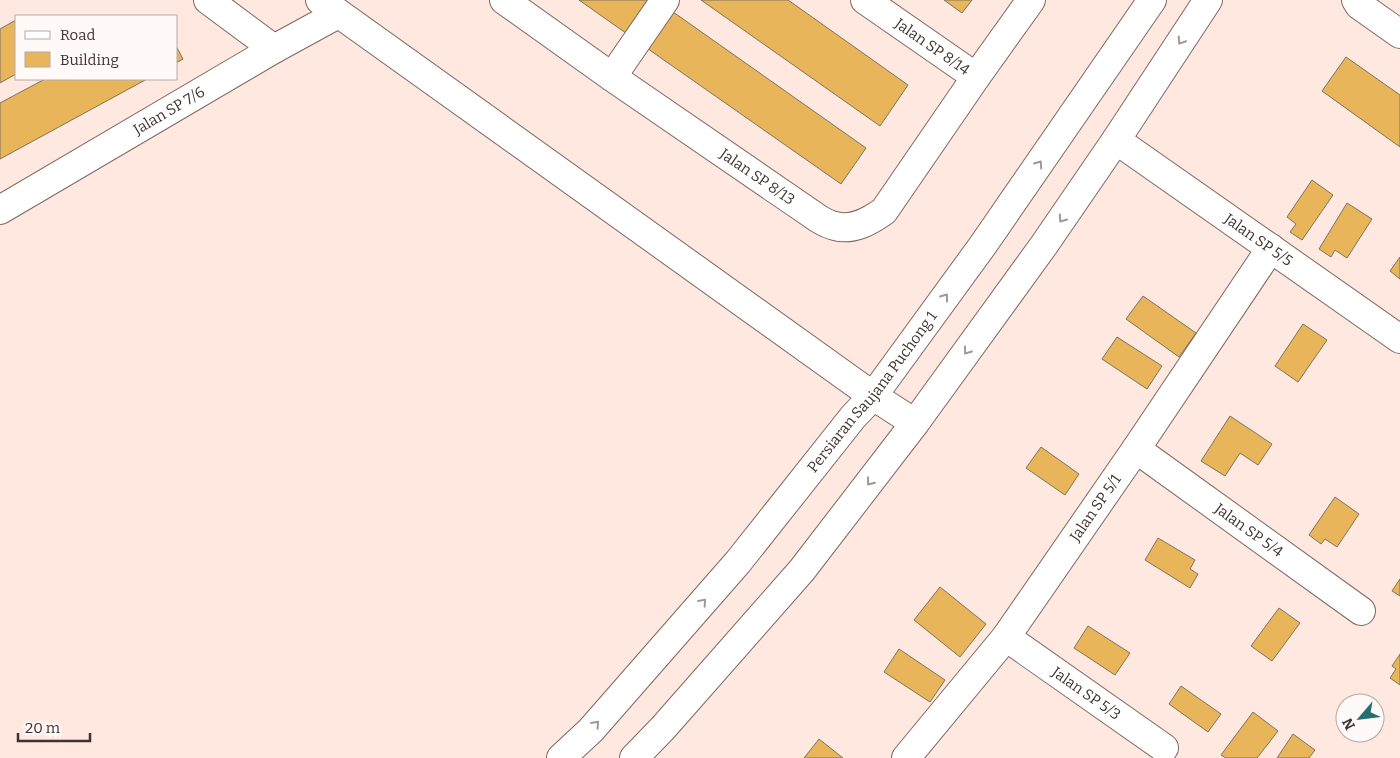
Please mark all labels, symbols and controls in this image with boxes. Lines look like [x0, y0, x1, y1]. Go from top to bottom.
street label: Jalan SP 8/14 [891, 14, 973, 79]
legend [15, 15, 178, 80]
text: Road [60, 26, 95, 44]
one-way arrow [1178, 35, 1188, 44]
text: Building [60, 51, 119, 69]
street label: Jalan SP 7/6 [129, 83, 208, 139]
street label: Jalan SP 8/13 [716, 144, 798, 209]
one-way arrow [1033, 160, 1042, 170]
street label: Jalan SP 5/5 [1220, 209, 1296, 270]
one-way arrow [1059, 214, 1068, 223]
one-way arrow [939, 293, 948, 303]
street label: Persiaran Saujana Puchong 1 [804, 308, 941, 476]
one-way arrow [964, 346, 973, 355]
street label: Jalan SP 5/1 [1065, 471, 1125, 546]
one-way arrow [867, 476, 875, 485]
street label: Jalan SP 5/4 [1210, 499, 1287, 561]
one-way arrow [697, 599, 706, 608]
street label: Jalan SP 5/3 [1048, 662, 1124, 724]
north arrow [1335, 693, 1385, 743]
scale bar [18, 710, 90, 742]
text: N [1339, 715, 1359, 733]
text: 20 m [25, 719, 61, 737]
one-way arrow [590, 721, 599, 730]

